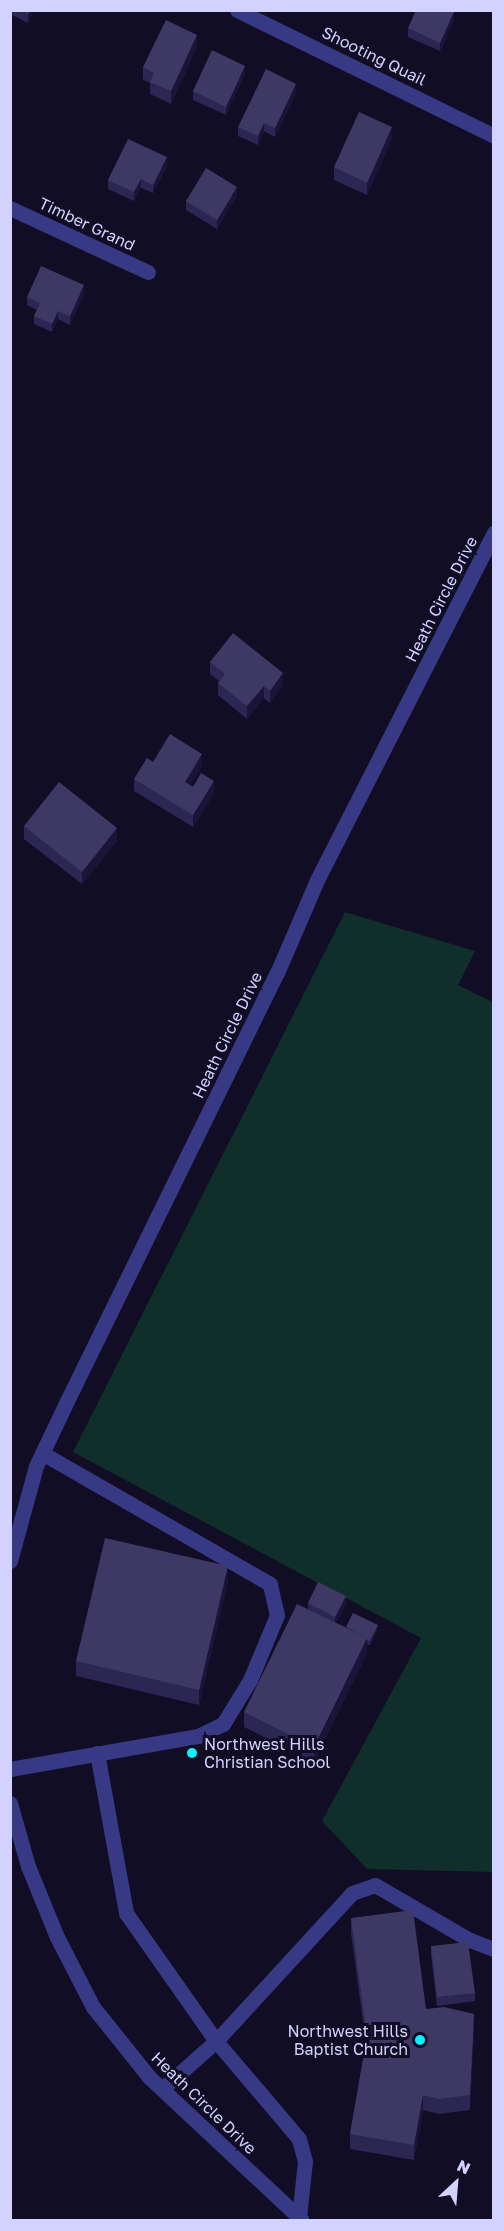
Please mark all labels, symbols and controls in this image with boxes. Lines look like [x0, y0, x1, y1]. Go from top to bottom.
street label: Shooting Quail [319, 22, 429, 90]
street label: Timber Grand [36, 193, 138, 255]
street label: Heath Circle Drive [401, 533, 481, 665]
street label: Heath Circle Drive [188, 969, 266, 1101]
place label: Northwest Hills Christian School [204, 1734, 330, 1772]
marker: Northwest Hills Christian School [185, 1746, 199, 1760]
place label: Northwest Hills Baptist Church [287, 2021, 408, 2059]
marker: Northwest Hills Baptist Church [413, 2033, 427, 2047]
street label: Heath Circle Drive [148, 2048, 260, 2158]
north arrow [426, 2153, 486, 2213]
text: N [454, 2155, 474, 2178]

